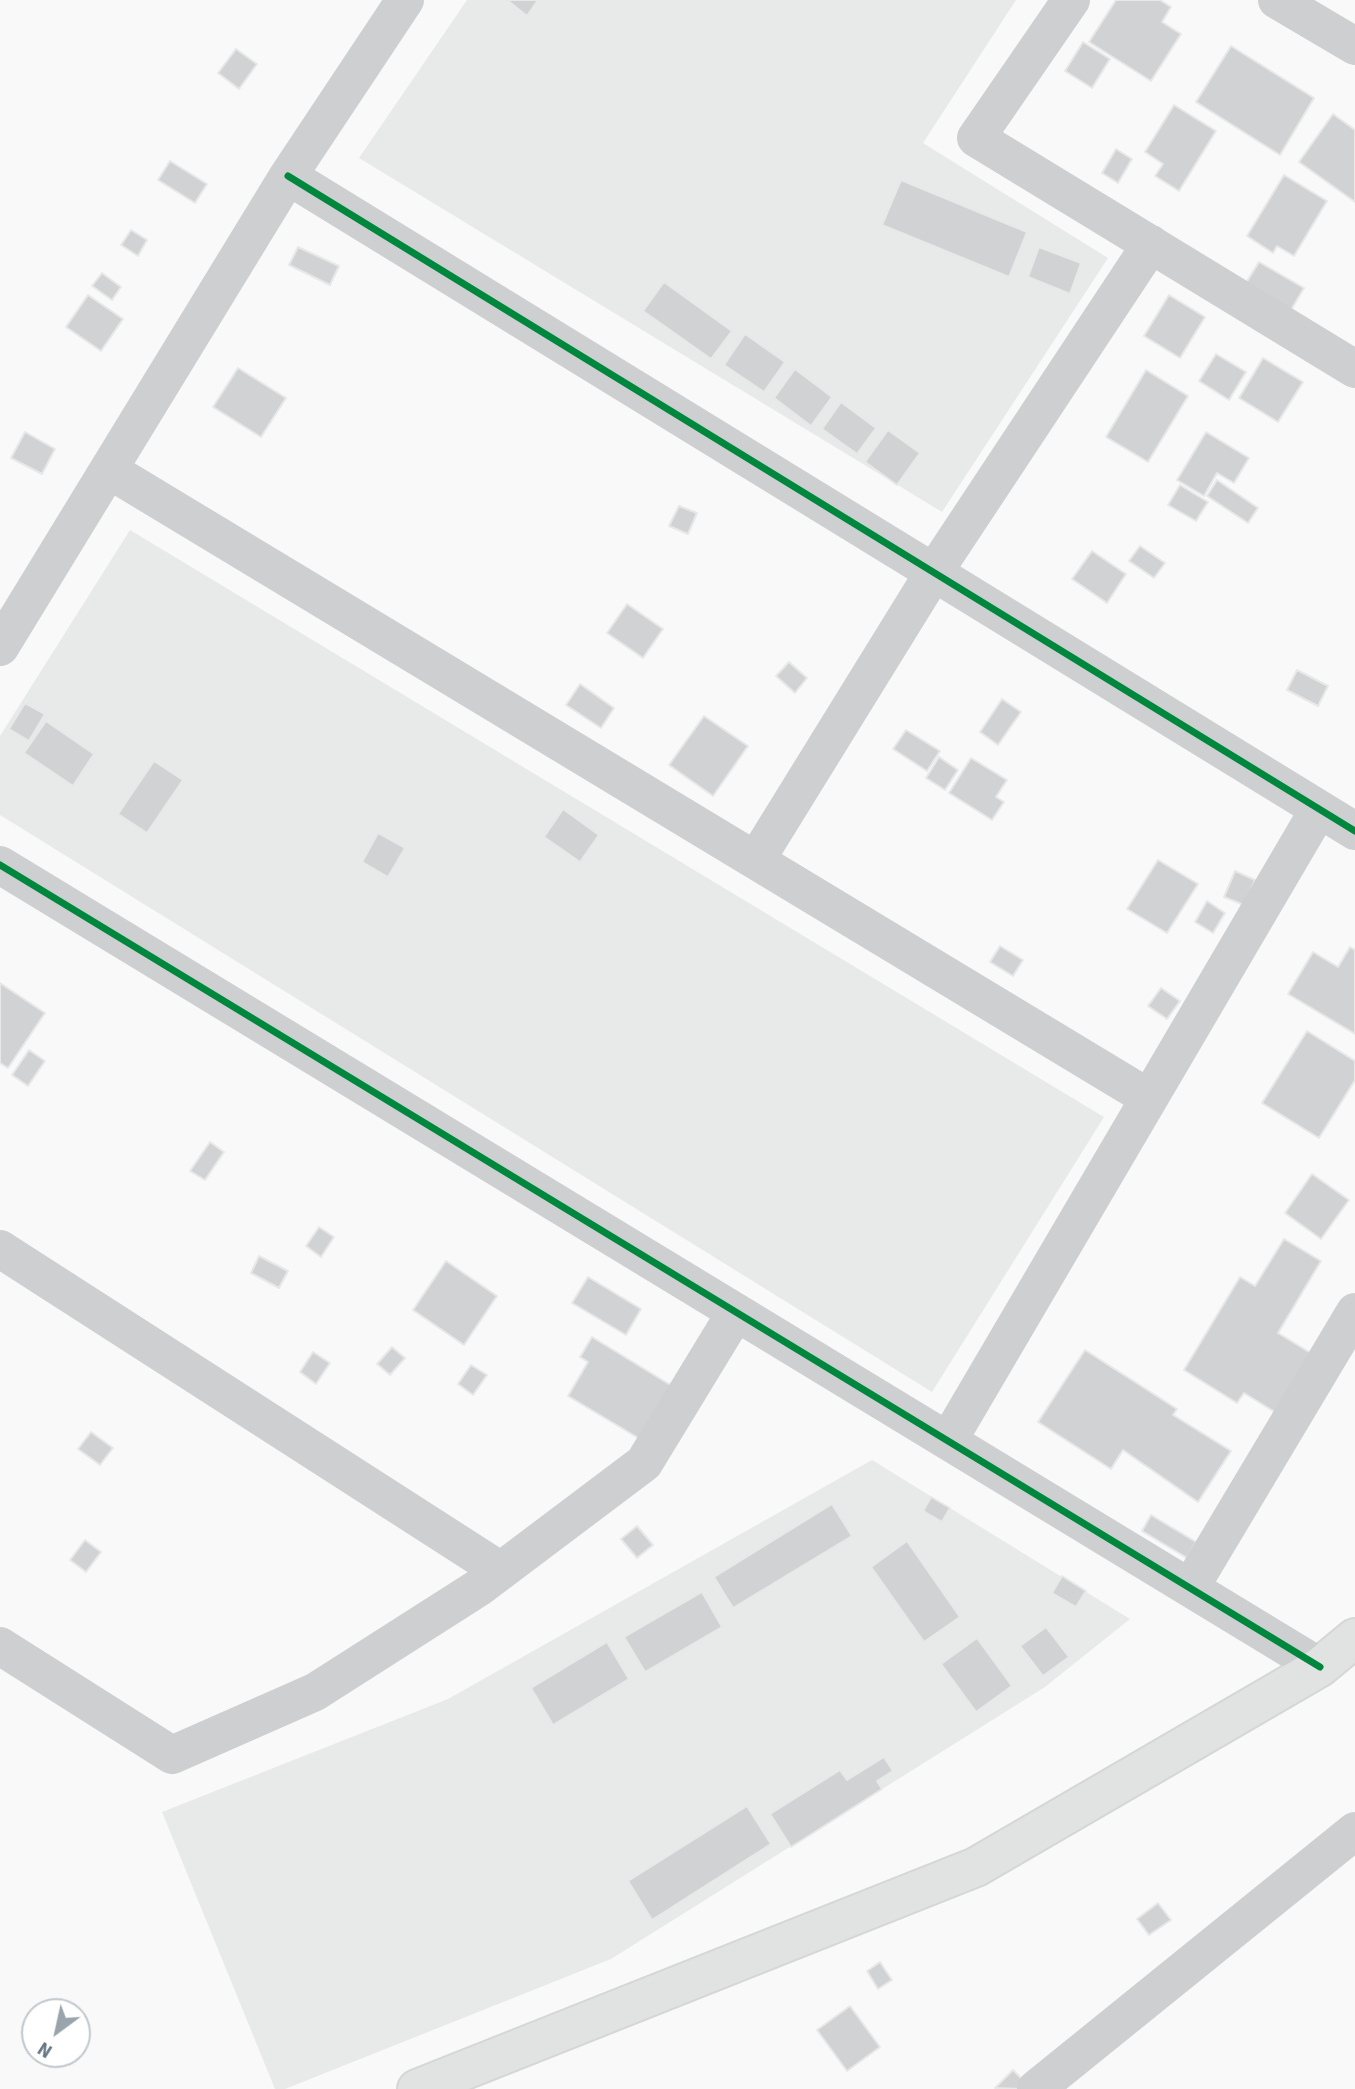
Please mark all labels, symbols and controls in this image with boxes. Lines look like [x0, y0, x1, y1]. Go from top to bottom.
north arrow [21, 1998, 91, 2068]
text: N [33, 2035, 58, 2064]

